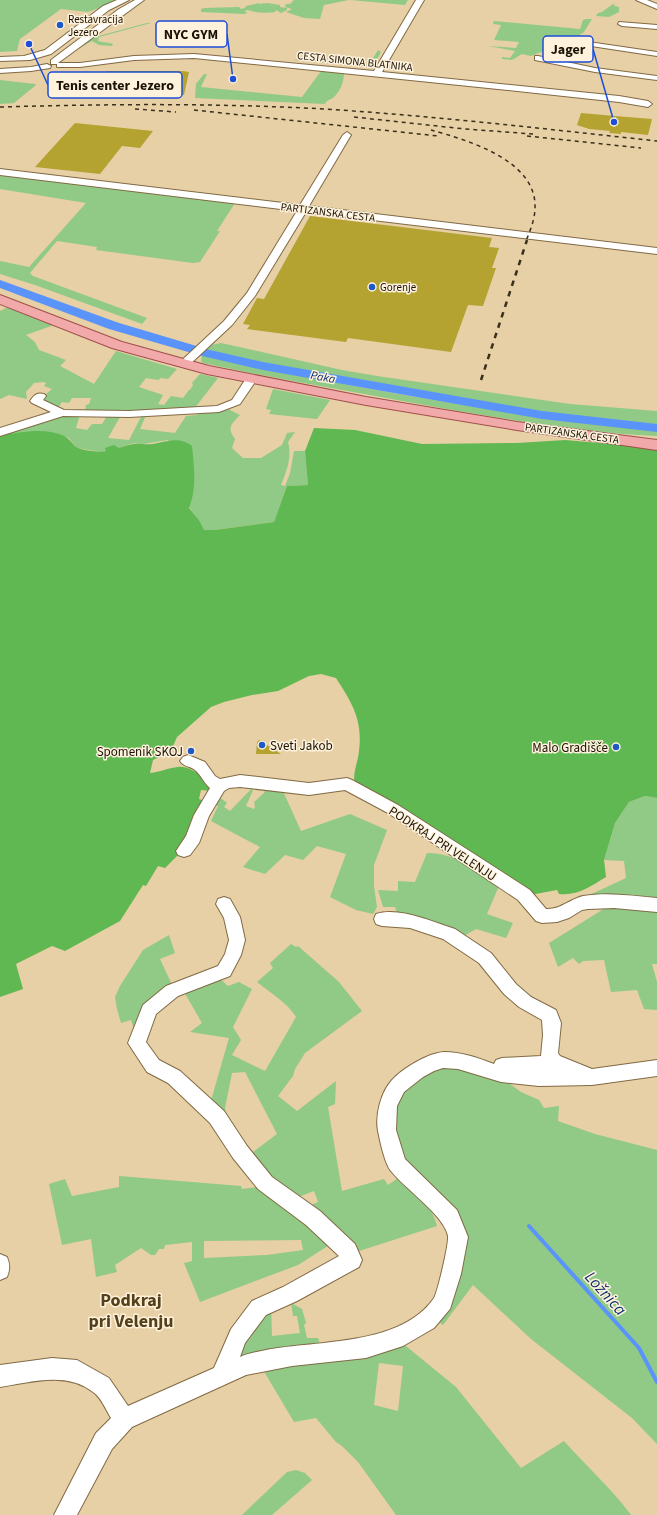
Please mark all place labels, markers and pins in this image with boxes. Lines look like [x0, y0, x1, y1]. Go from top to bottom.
place label: Restavracija Jezero [68, 12, 123, 40]
marker: Restavracija Jezero [55, 20, 65, 30]
callout: NYC GYM [156, 21, 227, 47]
callout: Jager [543, 36, 593, 62]
callout: Tenis center Jezero [48, 72, 182, 98]
place label: Gorenje [380, 280, 417, 295]
marker: Gorenje [367, 282, 377, 292]
place label: Sveti Jakob [270, 737, 333, 755]
place label: Malo Gradišče [532, 739, 608, 757]
marker: Sveti Jakob [257, 740, 267, 750]
marker: Malo Gradišče [611, 742, 621, 752]
place label: Spomenik SKOJ [97, 743, 183, 761]
marker: Spomenik SKOJ [186, 746, 196, 756]

